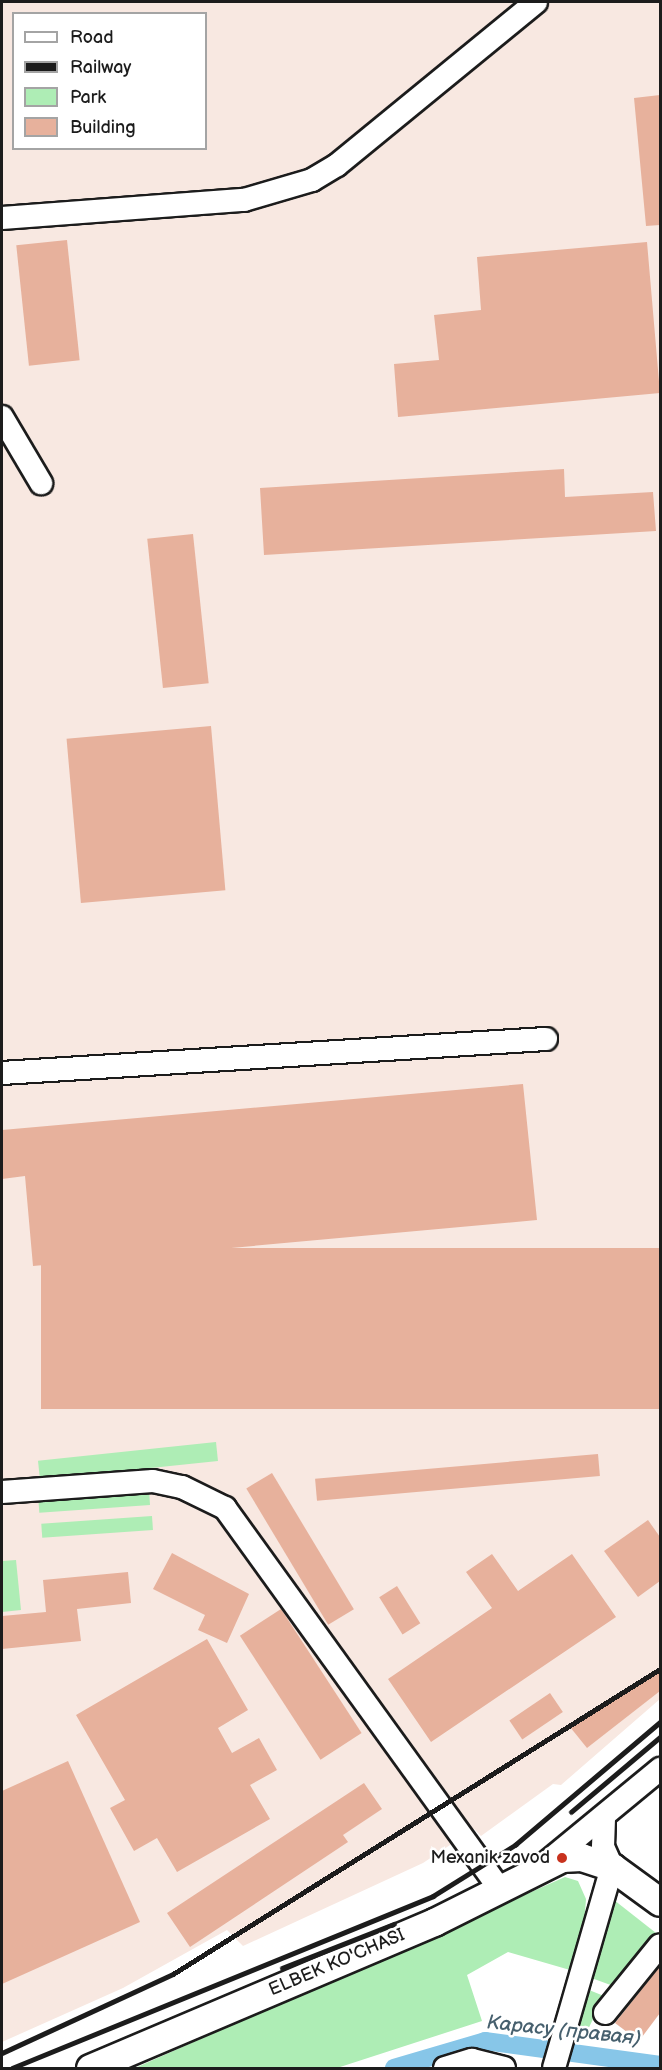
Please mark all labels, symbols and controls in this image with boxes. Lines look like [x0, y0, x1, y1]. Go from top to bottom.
legend [12, 12, 207, 150]
text: Road [70, 27, 114, 48]
text: Railway [70, 57, 132, 78]
text: Park [70, 87, 106, 108]
text: Building [70, 117, 136, 138]
place label: Mexanik zavod [430, 1847, 550, 1869]
marker: Mexanik zavod [555, 1851, 569, 1865]
street label: ELBEK KO'CHASI [266, 1925, 408, 2001]
water label: Карасу (правая) [486, 2011, 642, 2051]

